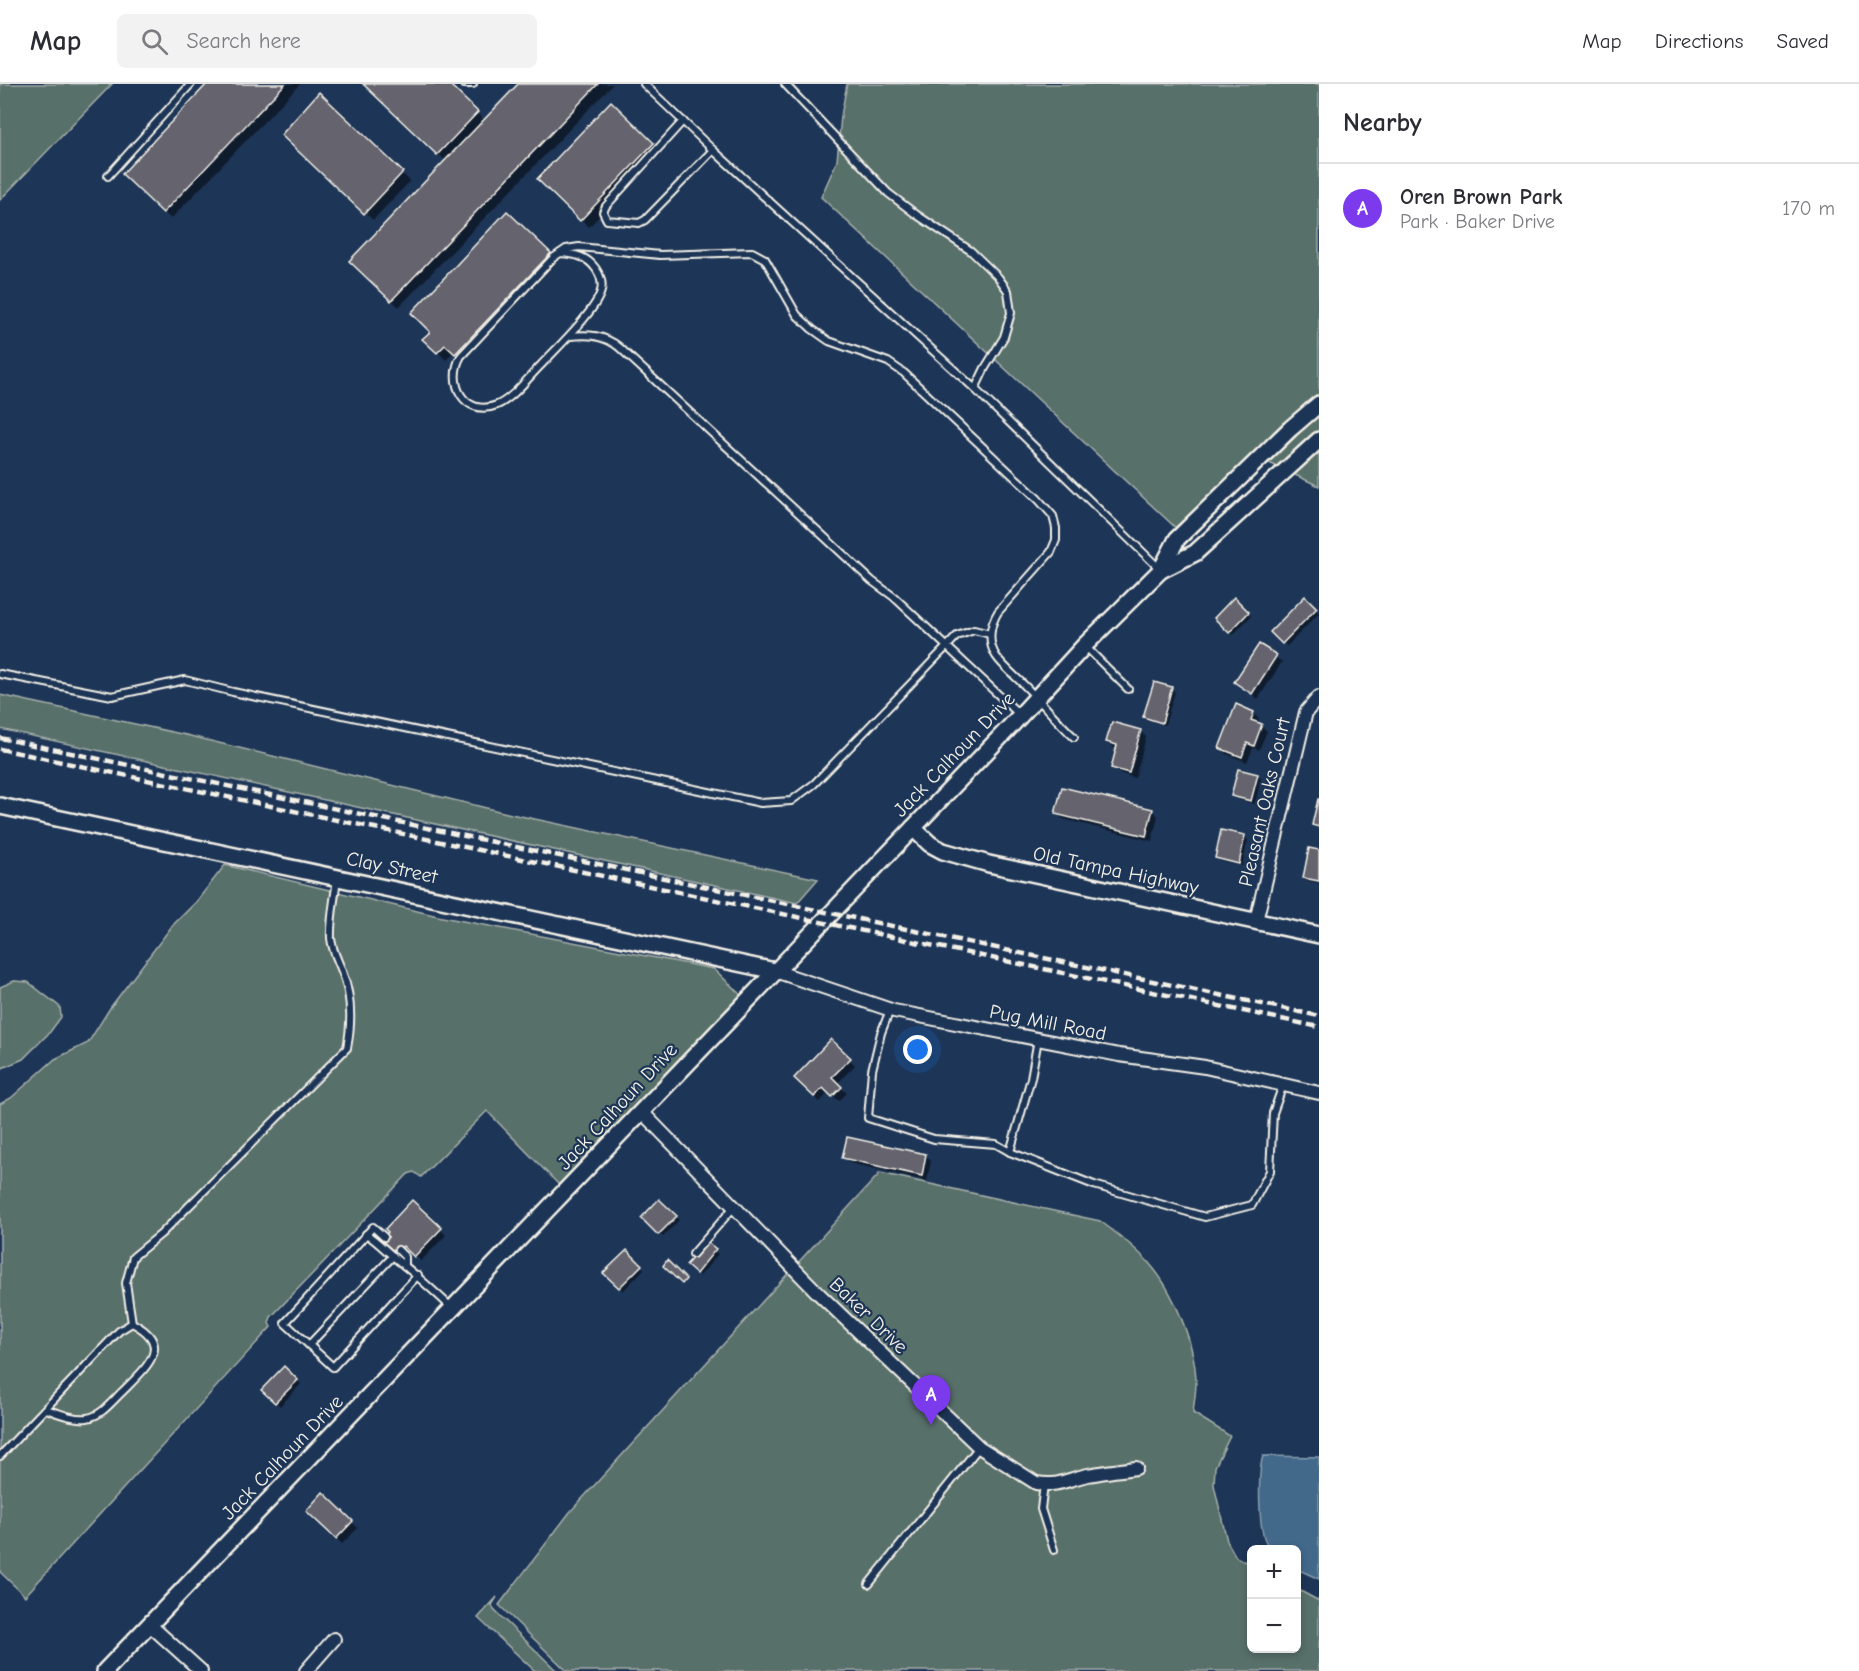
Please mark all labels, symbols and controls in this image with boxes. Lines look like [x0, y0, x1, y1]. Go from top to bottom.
search box [117, 14, 537, 68]
text: Map [30, 25, 81, 57]
icon: search [138, 25, 171, 58]
text: Search here [186, 28, 301, 54]
text: Map [1582, 29, 1622, 53]
text: Directions [1655, 29, 1744, 53]
text: Saved [1777, 29, 1829, 53]
text: Nearby [1343, 108, 1422, 138]
text: Oren Brown Park [1400, 184, 1563, 210]
text: A [1357, 197, 1368, 220]
text: 170 m [1782, 197, 1835, 220]
text: Park · Baker Drive [1400, 210, 1555, 233]
street label: Jack Calhoun Drive [889, 687, 1020, 822]
street label: Pleasant Oaks Court [1234, 714, 1295, 889]
street label: Old Tampa Highway [1031, 842, 1201, 899]
street label: Clay Street [344, 847, 441, 889]
street label: Pug Mill Road [987, 1000, 1108, 1045]
your location [903, 1035, 932, 1064]
street label: Jack Calhoun Drive [553, 1038, 682, 1174]
street label: Baker Drive [825, 1272, 912, 1358]
pin: A [912, 1376, 950, 1425]
street label: Jack Calhoun Drive [217, 1390, 348, 1525]
map controls [1247, 1545, 1301, 1653]
button: + [1247, 1545, 1301, 1599]
button: − [1247, 1599, 1301, 1653]

